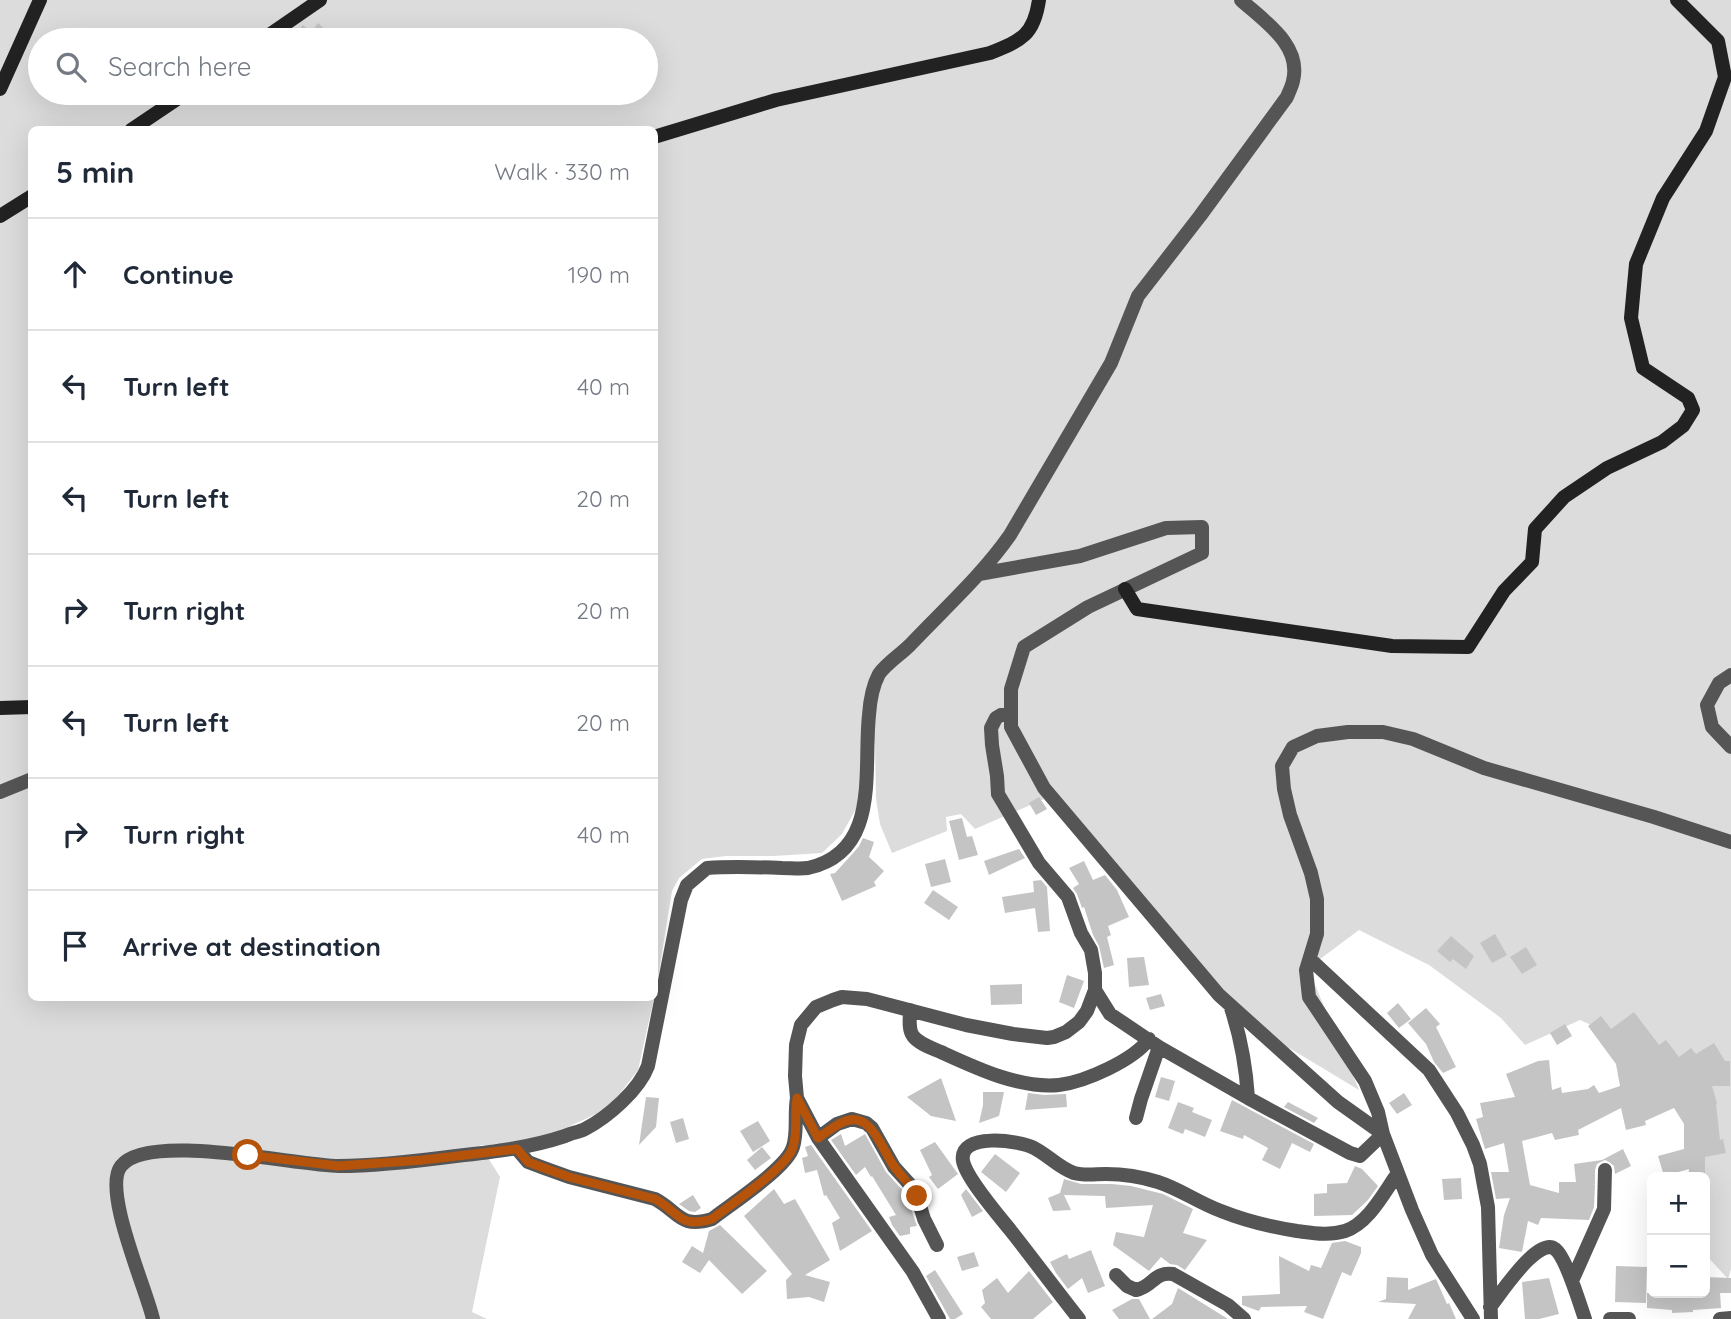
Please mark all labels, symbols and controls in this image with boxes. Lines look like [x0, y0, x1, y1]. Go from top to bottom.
search box [28, 28, 658, 105]
icon: search [52, 48, 90, 86]
text: Search here [108, 50, 252, 83]
text: 5 min [56, 153, 134, 191]
text: Walk · 330 m [494, 157, 630, 186]
icon: ahead [56, 255, 94, 293]
text: Continue [123, 258, 234, 291]
text: 190 m [568, 260, 630, 289]
icon: left [56, 367, 94, 405]
text: Turn left [123, 370, 230, 403]
text: 40 m [577, 372, 630, 401]
icon: left [56, 479, 94, 517]
text: Turn left [123, 482, 230, 515]
text: 20 m [576, 484, 630, 513]
icon: right [56, 591, 94, 629]
text: Turn right [123, 594, 245, 627]
text: 20 m [576, 596, 630, 625]
icon: left [56, 703, 94, 741]
text: Turn left [123, 706, 230, 739]
text: 20 m [576, 708, 630, 737]
icon: right [56, 815, 94, 853]
text: Turn right [123, 818, 245, 851]
text: 40 m [577, 820, 630, 849]
icon: arrive [56, 927, 94, 965]
text: Arrive at destination [123, 930, 381, 963]
route start [232, 1139, 263, 1170]
map controls [1647, 1172, 1710, 1298]
button: + [1647, 1172, 1710, 1235]
route end [901, 1180, 932, 1211]
button: − [1647, 1235, 1710, 1298]

